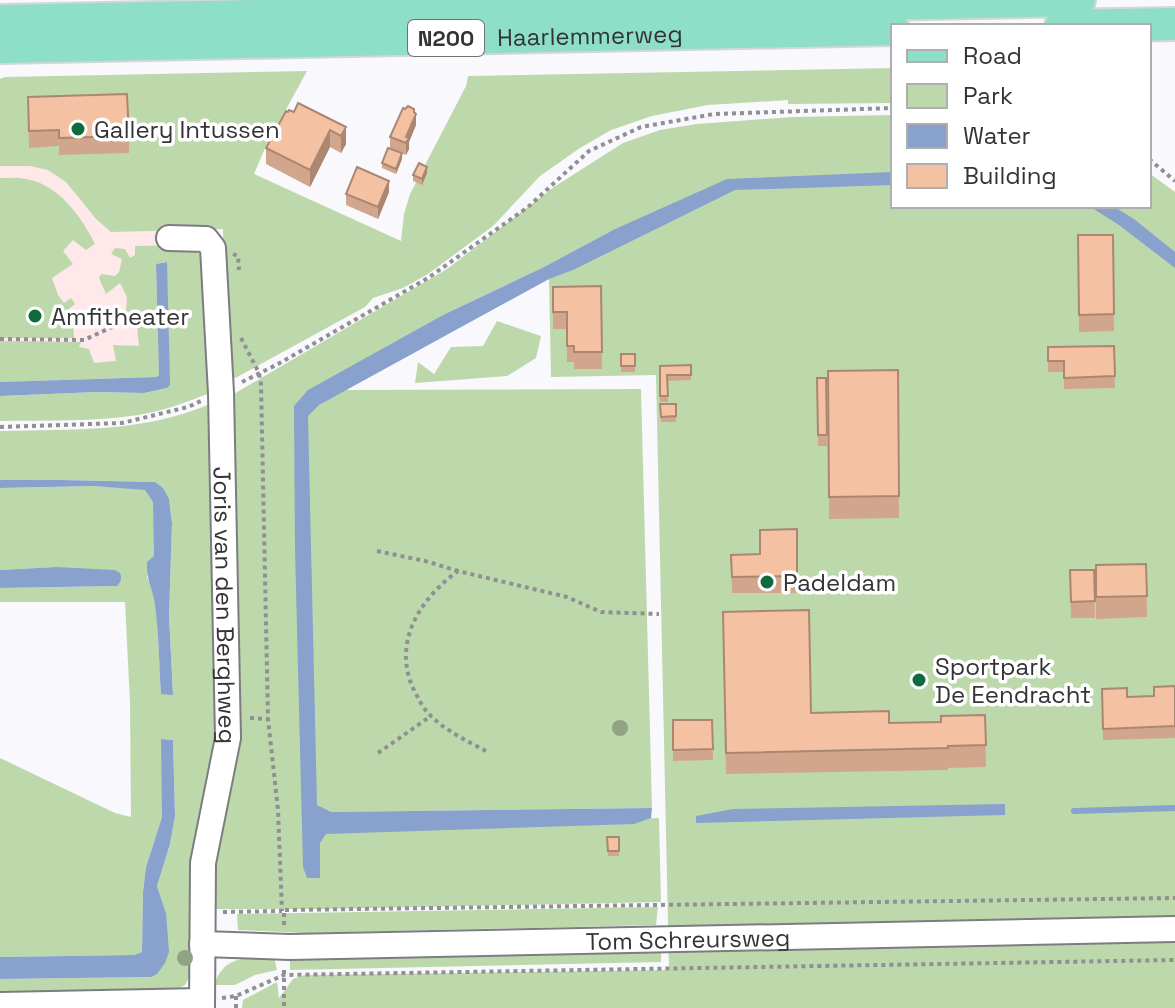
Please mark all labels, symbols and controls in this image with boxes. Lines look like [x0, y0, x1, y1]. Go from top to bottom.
street label: Haarlemmerweg [497, 18, 683, 52]
road number: N200 [408, 20, 484, 56]
legend [891, 24, 1151, 208]
text: Road [963, 40, 1022, 71]
text: Park [963, 80, 1013, 111]
place label: Gallery Intussen [94, 114, 280, 145]
marker: Gallery Intussen [69, 120, 87, 138]
text: Water [963, 120, 1031, 151]
text: Building [963, 160, 1057, 191]
place label: Amfitheater [51, 301, 189, 332]
marker: Amfitheater [26, 307, 44, 325]
street label: Joris van den Berghweg [207, 466, 244, 744]
place label: Padeldam [783, 567, 896, 598]
marker: Padeldam [758, 573, 776, 591]
place label: Sportpark De Eendracht [935, 651, 1091, 710]
marker: Sportpark De Eendracht [910, 671, 928, 689]
street label: Tom Schreursweg [585, 921, 790, 956]

